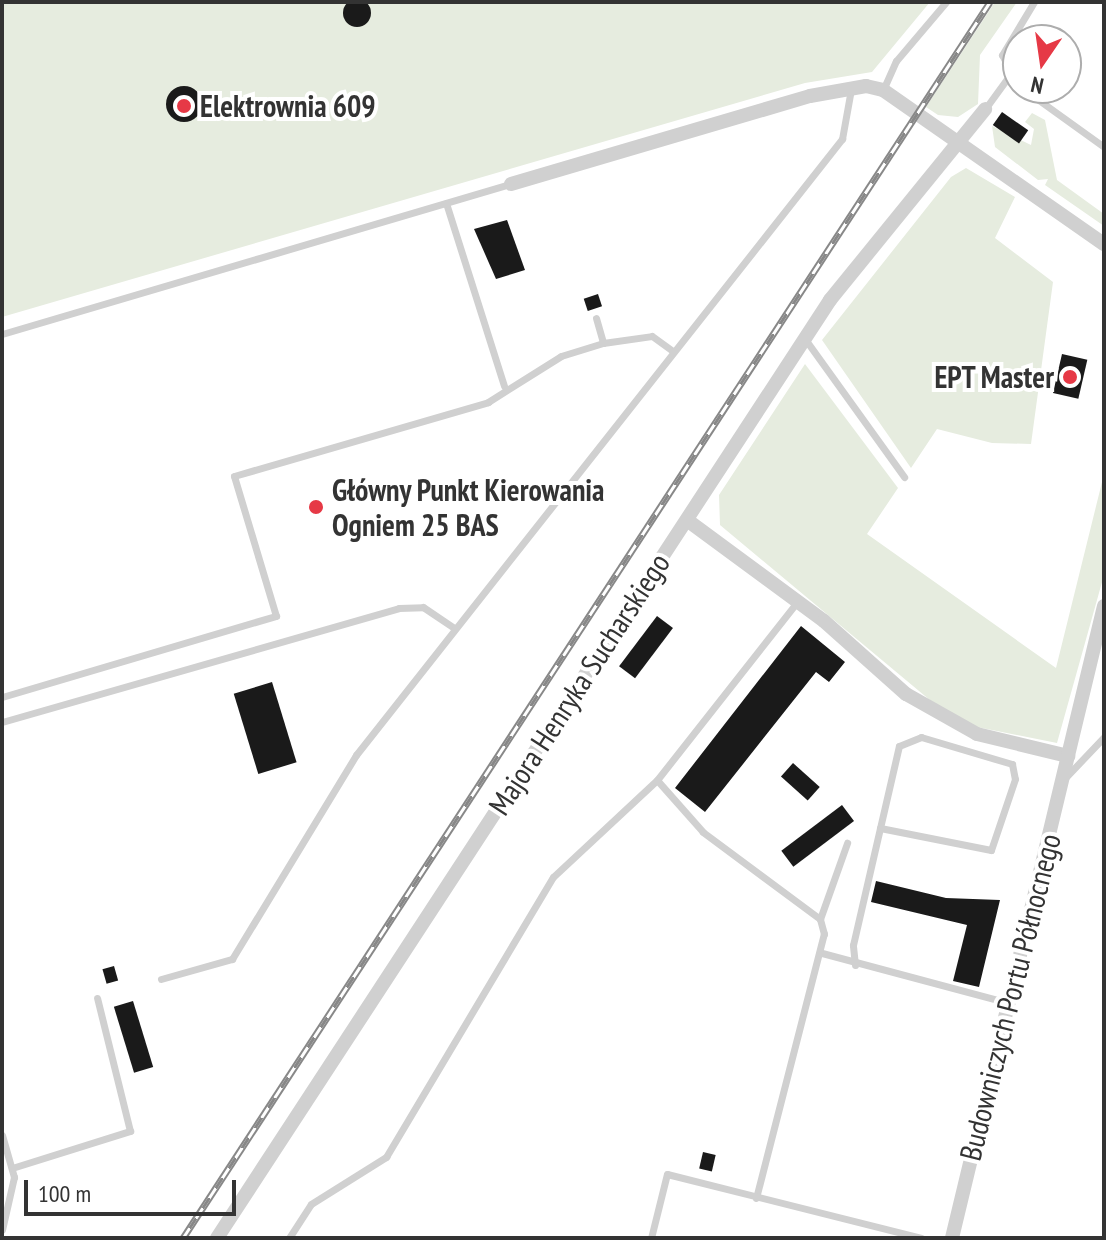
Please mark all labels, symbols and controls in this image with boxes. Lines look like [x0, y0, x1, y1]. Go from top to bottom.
north arrow [1002, 24, 1082, 104]
text: N [1028, 70, 1046, 100]
place label: Elektrownia 609 [200, 88, 376, 124]
marker: Elektrownia 609 [175, 97, 193, 115]
place label: EPT Master [933, 359, 1054, 395]
marker: EPT Master [1061, 368, 1079, 386]
place label: Główny Punkt Kierowania Ogniem 25 BAS [332, 472, 605, 542]
marker: Główny Punkt Kierowania Ogniem 25 BAS [307, 498, 325, 516]
street label: Majora Henryka Sucharskiego [481, 546, 677, 822]
street label: Budowniczych Portu Północnego [952, 830, 1068, 1164]
scale bar [28, 1164, 240, 1214]
text: 100 m [38, 1178, 91, 1209]

